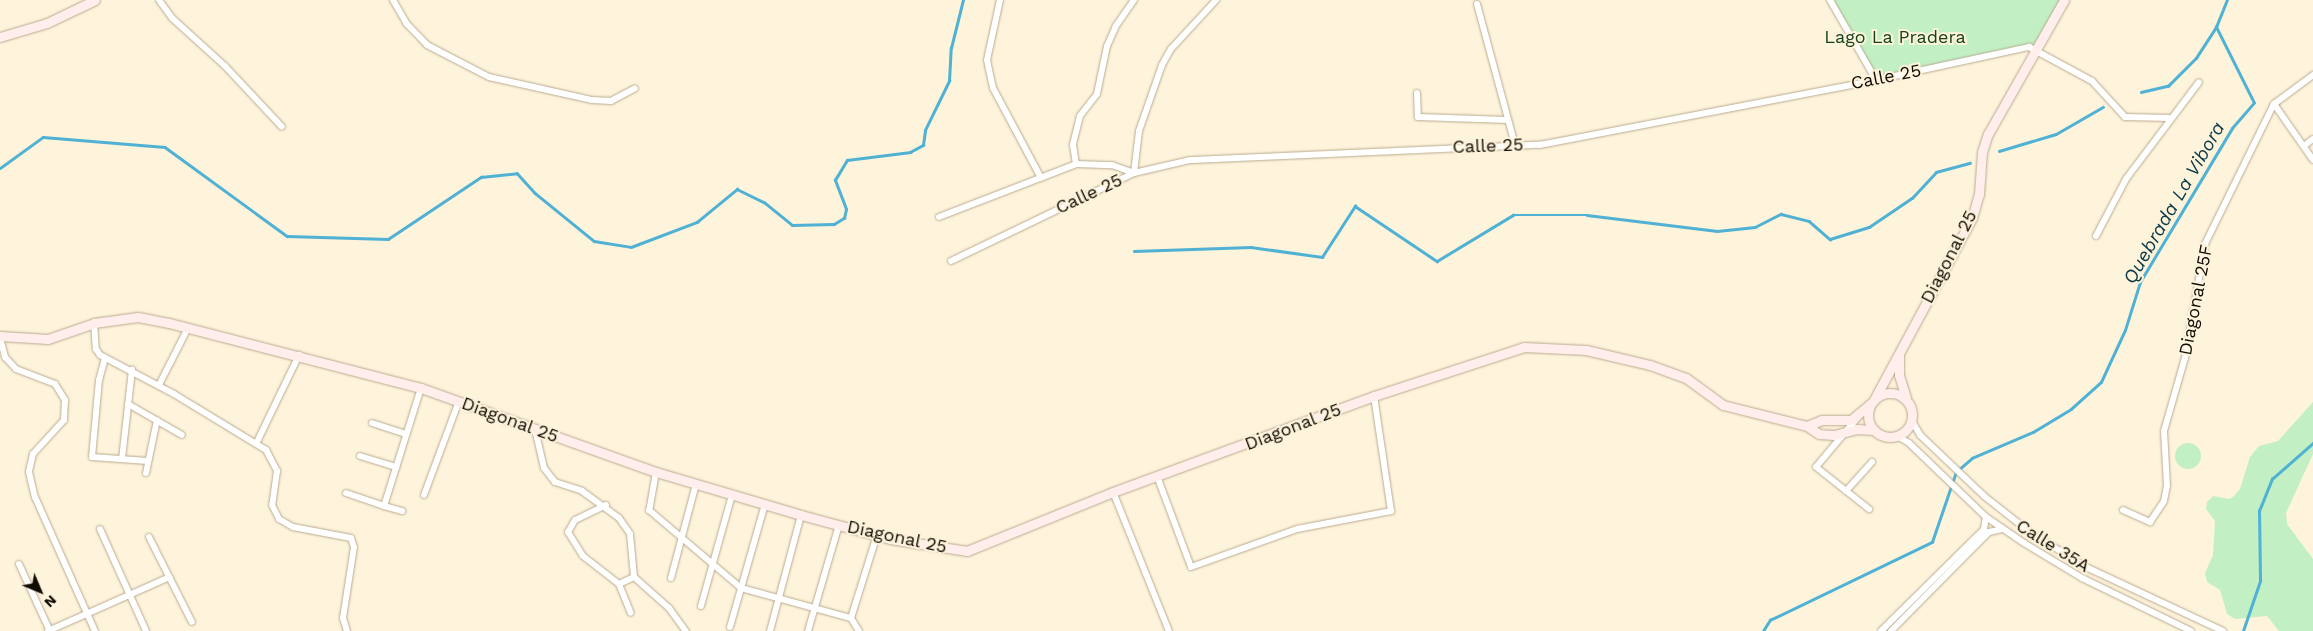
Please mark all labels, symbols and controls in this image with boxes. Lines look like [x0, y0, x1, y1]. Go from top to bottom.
park label: Lago La Pradera [1824, 26, 1966, 48]
street label: Calle 25 [1849, 60, 1923, 94]
water label: Quebrada La Vibora [2118, 118, 2230, 288]
street label: Calle 25 [1452, 134, 1524, 158]
street label: Calle 25 [1052, 169, 1126, 219]
street label: Diagonal 25 [1916, 207, 1982, 307]
street label: Diagonal 25F [2175, 242, 2217, 358]
street label: Diagonal 25 [458, 392, 562, 448]
street label: Diagonal 25 [1241, 399, 1345, 455]
street label: Calle 35A [2012, 515, 2094, 577]
street label: Diagonal 25 [845, 516, 949, 558]
north arrow [15, 566, 65, 616]
text: N [41, 592, 60, 611]

